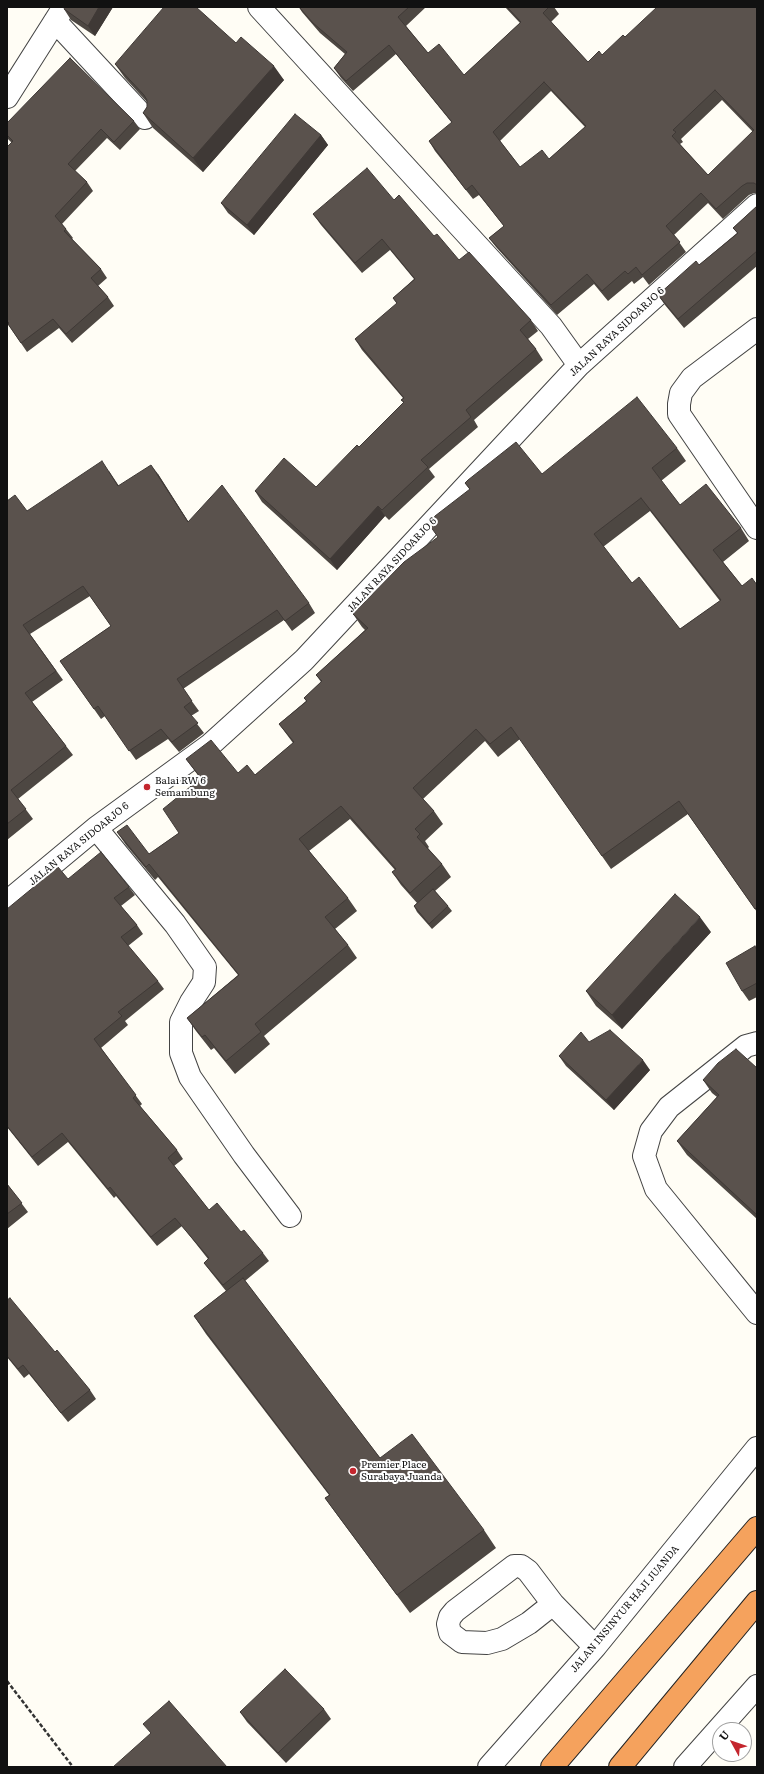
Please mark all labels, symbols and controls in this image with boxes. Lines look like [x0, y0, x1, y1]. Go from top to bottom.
street label: JALAN RAYA SIDOARJO 6 [567, 285, 667, 379]
street label: JALAN RAYA SIDOARJO 6 [345, 515, 439, 615]
place label: Balai RW 6 Semambung [155, 775, 215, 798]
marker: Balai RW 6 Semambung [142, 782, 152, 792]
street label: JALAN RAYA SIDOARJO 6 [27, 800, 131, 888]
place label: Premier Place Surabaya Juanda [361, 1459, 442, 1482]
marker: Premier Place Surabaya Juanda [348, 1466, 358, 1476]
street label: JALAN INSINYUR HAJI JUANDA [568, 1543, 682, 1675]
north arrow [712, 1722, 752, 1762]
text: U [715, 1726, 732, 1743]

